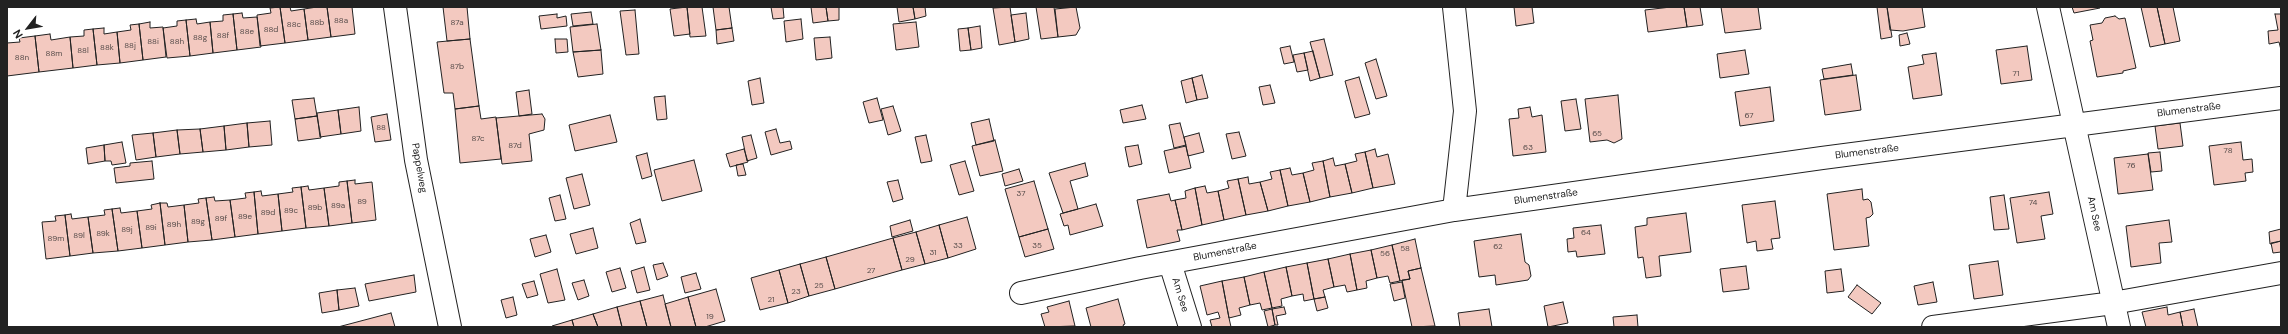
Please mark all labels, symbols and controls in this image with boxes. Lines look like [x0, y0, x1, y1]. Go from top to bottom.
north arrow [8, 8, 48, 48]
house number: 88a [334, 16, 348, 26]
house number: 88b [310, 18, 324, 28]
house number: 87a [450, 18, 464, 28]
house number: 88c [287, 20, 301, 30]
house number: 88d [264, 25, 278, 35]
text: N [10, 27, 26, 41]
house number: 88e [240, 27, 254, 37]
house number: 88f [217, 31, 229, 41]
house number: 88g [193, 33, 207, 43]
house number: 88i [147, 37, 159, 47]
house number: 88h [170, 37, 184, 47]
house number: 88j [124, 41, 136, 51]
house number: 88k [100, 43, 114, 53]
house number: 88l [77, 46, 89, 56]
house number: 88m [46, 49, 62, 59]
house number: 88n [15, 53, 29, 63]
house number: 87b [450, 62, 464, 72]
house number: 71 [2013, 69, 2019, 79]
street label: Blumenstraße [2156, 100, 2222, 120]
house number: 67 [1744, 111, 1754, 121]
house number: 88 [376, 123, 386, 133]
house number: 65 [1592, 129, 1602, 139]
house number: 87c [471, 134, 485, 144]
house number: 87d [508, 141, 522, 151]
street label: Pappelweg [409, 142, 429, 194]
street label: Blumenstraße [1834, 142, 1900, 162]
house number: 63 [1523, 143, 1533, 153]
house number: 78 [2224, 146, 2232, 156]
house number: 76 [2126, 161, 2136, 171]
street label: Blumenstraße [1513, 187, 1579, 207]
house number: 37 [1017, 189, 1025, 199]
street label: Am See [2084, 195, 2104, 233]
house number: 89 [357, 197, 367, 207]
house number: 74 [2029, 198, 2037, 208]
house number: 89a [331, 201, 345, 211]
house number: 89b [308, 203, 322, 213]
house number: 89c [284, 206, 298, 216]
house number: 89d [261, 208, 275, 218]
house number: 89e [238, 212, 252, 222]
house number: 89f [215, 214, 227, 224]
house number: 89g [191, 217, 205, 227]
house number: 89h [167, 220, 181, 230]
house number: 89i [145, 223, 157, 233]
house number: 89j [121, 225, 133, 235]
house number: 64 [1581, 228, 1591, 238]
house number: 89k [96, 229, 110, 239]
house number: 89l [73, 231, 85, 241]
house number: 89m [48, 234, 64, 244]
street label: Blumenstraße [1192, 240, 1258, 264]
house number: 33 [953, 241, 963, 251]
house number: 35 [1032, 241, 1042, 251]
house number: 62 [1493, 242, 1503, 252]
house number: 58 [1400, 244, 1410, 254]
house number: 31 [929, 248, 937, 258]
house number: 56 [1380, 249, 1390, 259]
house number: 29 [905, 255, 915, 265]
house number: 27 [867, 266, 875, 276]
street label: Am See [1169, 276, 1191, 314]
house number: 25 [814, 281, 824, 291]
house number: 23 [791, 287, 801, 297]
house number: 21 [767, 295, 775, 305]
house number: 19 [706, 312, 714, 322]

